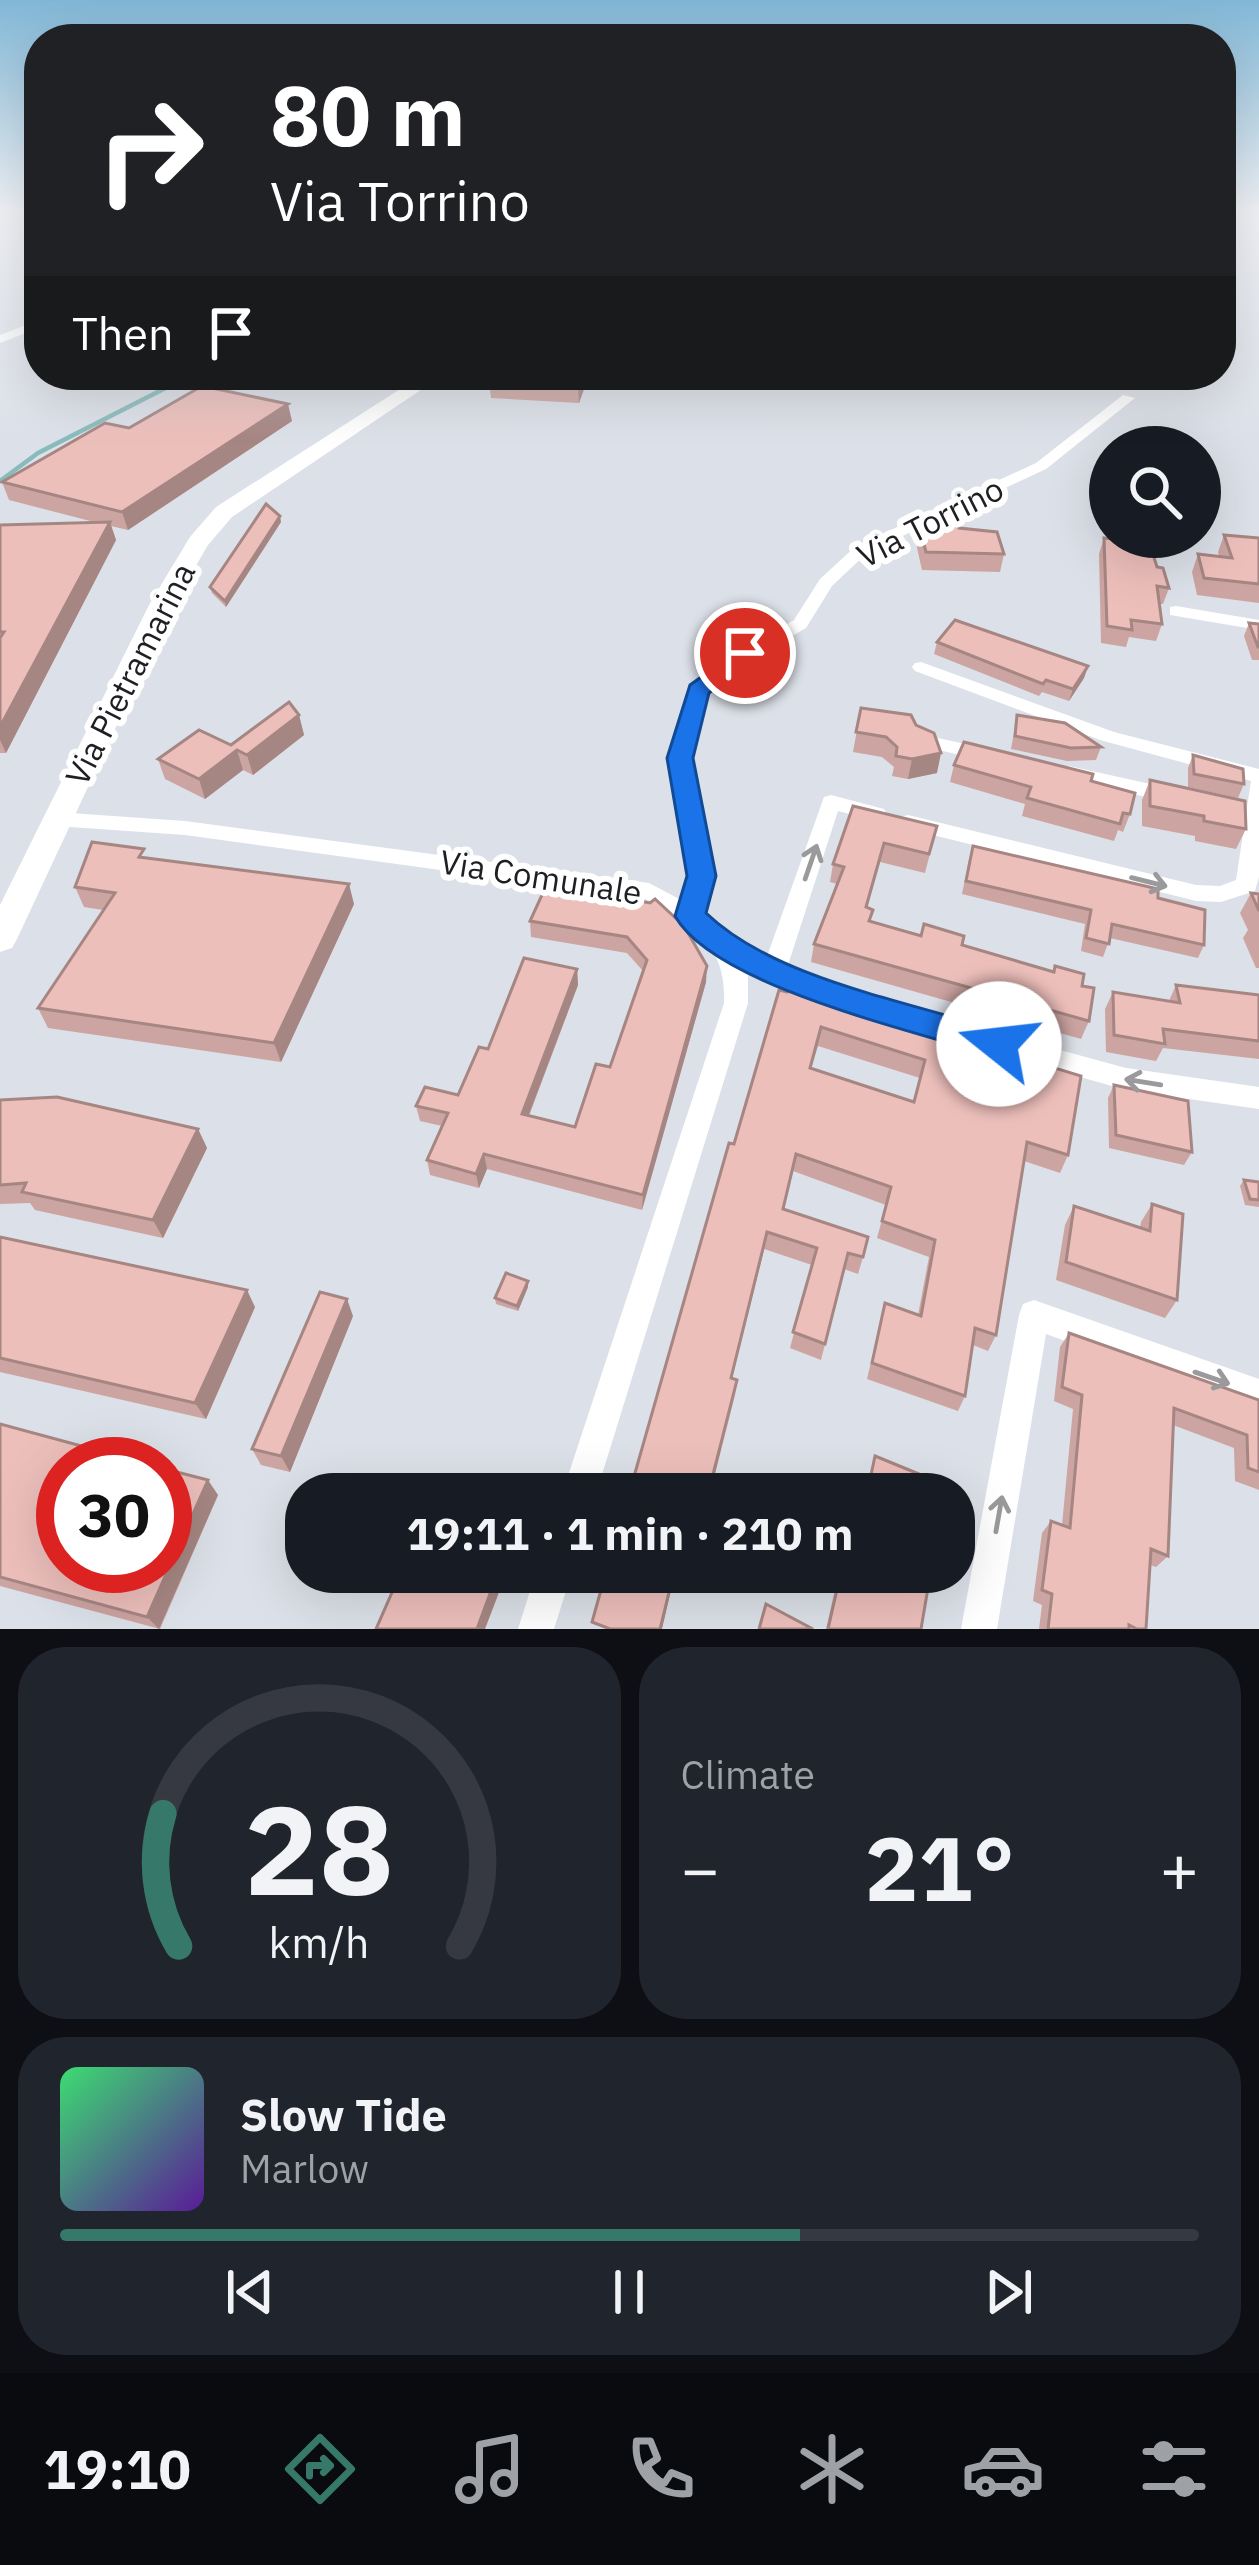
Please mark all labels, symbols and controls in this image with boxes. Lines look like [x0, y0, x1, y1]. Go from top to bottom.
text: 80 m [270, 60, 466, 169]
icon: right [72, 72, 228, 228]
text: Via Torrino [270, 166, 530, 236]
icon: arrive [198, 300, 264, 366]
text: Then [72, 304, 174, 362]
map controls [1089, 426, 1221, 558]
button: search [1089, 426, 1221, 558]
street label: Via Torrino [849, 466, 1010, 577]
street label: Via Pietramarina [55, 555, 204, 792]
pin [694, 602, 796, 704]
icon: arrive [712, 620, 778, 686]
street label: Via Comunale [437, 839, 645, 914]
one-way arrow [802, 844, 823, 881]
one-way arrow [1129, 872, 1167, 894]
position arrow [936, 981, 1062, 1107]
one-way arrow [1125, 1069, 1164, 1092]
one-way arrow [1193, 1369, 1230, 1390]
speed limit sign: 30 [36, 1437, 192, 1593]
one-way arrow [989, 1495, 1012, 1534]
text: 19:11 · 1 min · 210 m [407, 1504, 853, 1562]
text: Climate [681, 1749, 815, 1800]
text: 28 [244, 1767, 394, 1929]
text: 21° [865, 1809, 1015, 1926]
text: − [681, 1825, 720, 1911]
text: + [1159, 1825, 1199, 1911]
text: km/h [269, 1914, 370, 1970]
text: Slow Tide [240, 2085, 447, 2143]
text: Marlow [240, 2143, 369, 2194]
icon: previous [217, 2259, 283, 2325]
icon: pause [596, 2259, 662, 2325]
icon: next [976, 2259, 1042, 2325]
icon: directions [278, 2427, 362, 2511]
icon: music [448, 2427, 532, 2511]
icon: phone [619, 2427, 703, 2511]
icon: climate [790, 2427, 874, 2511]
icon: car [961, 2427, 1045, 2511]
icon: filters [1132, 2427, 1216, 2511]
text: 19:10 [43, 2434, 191, 2504]

